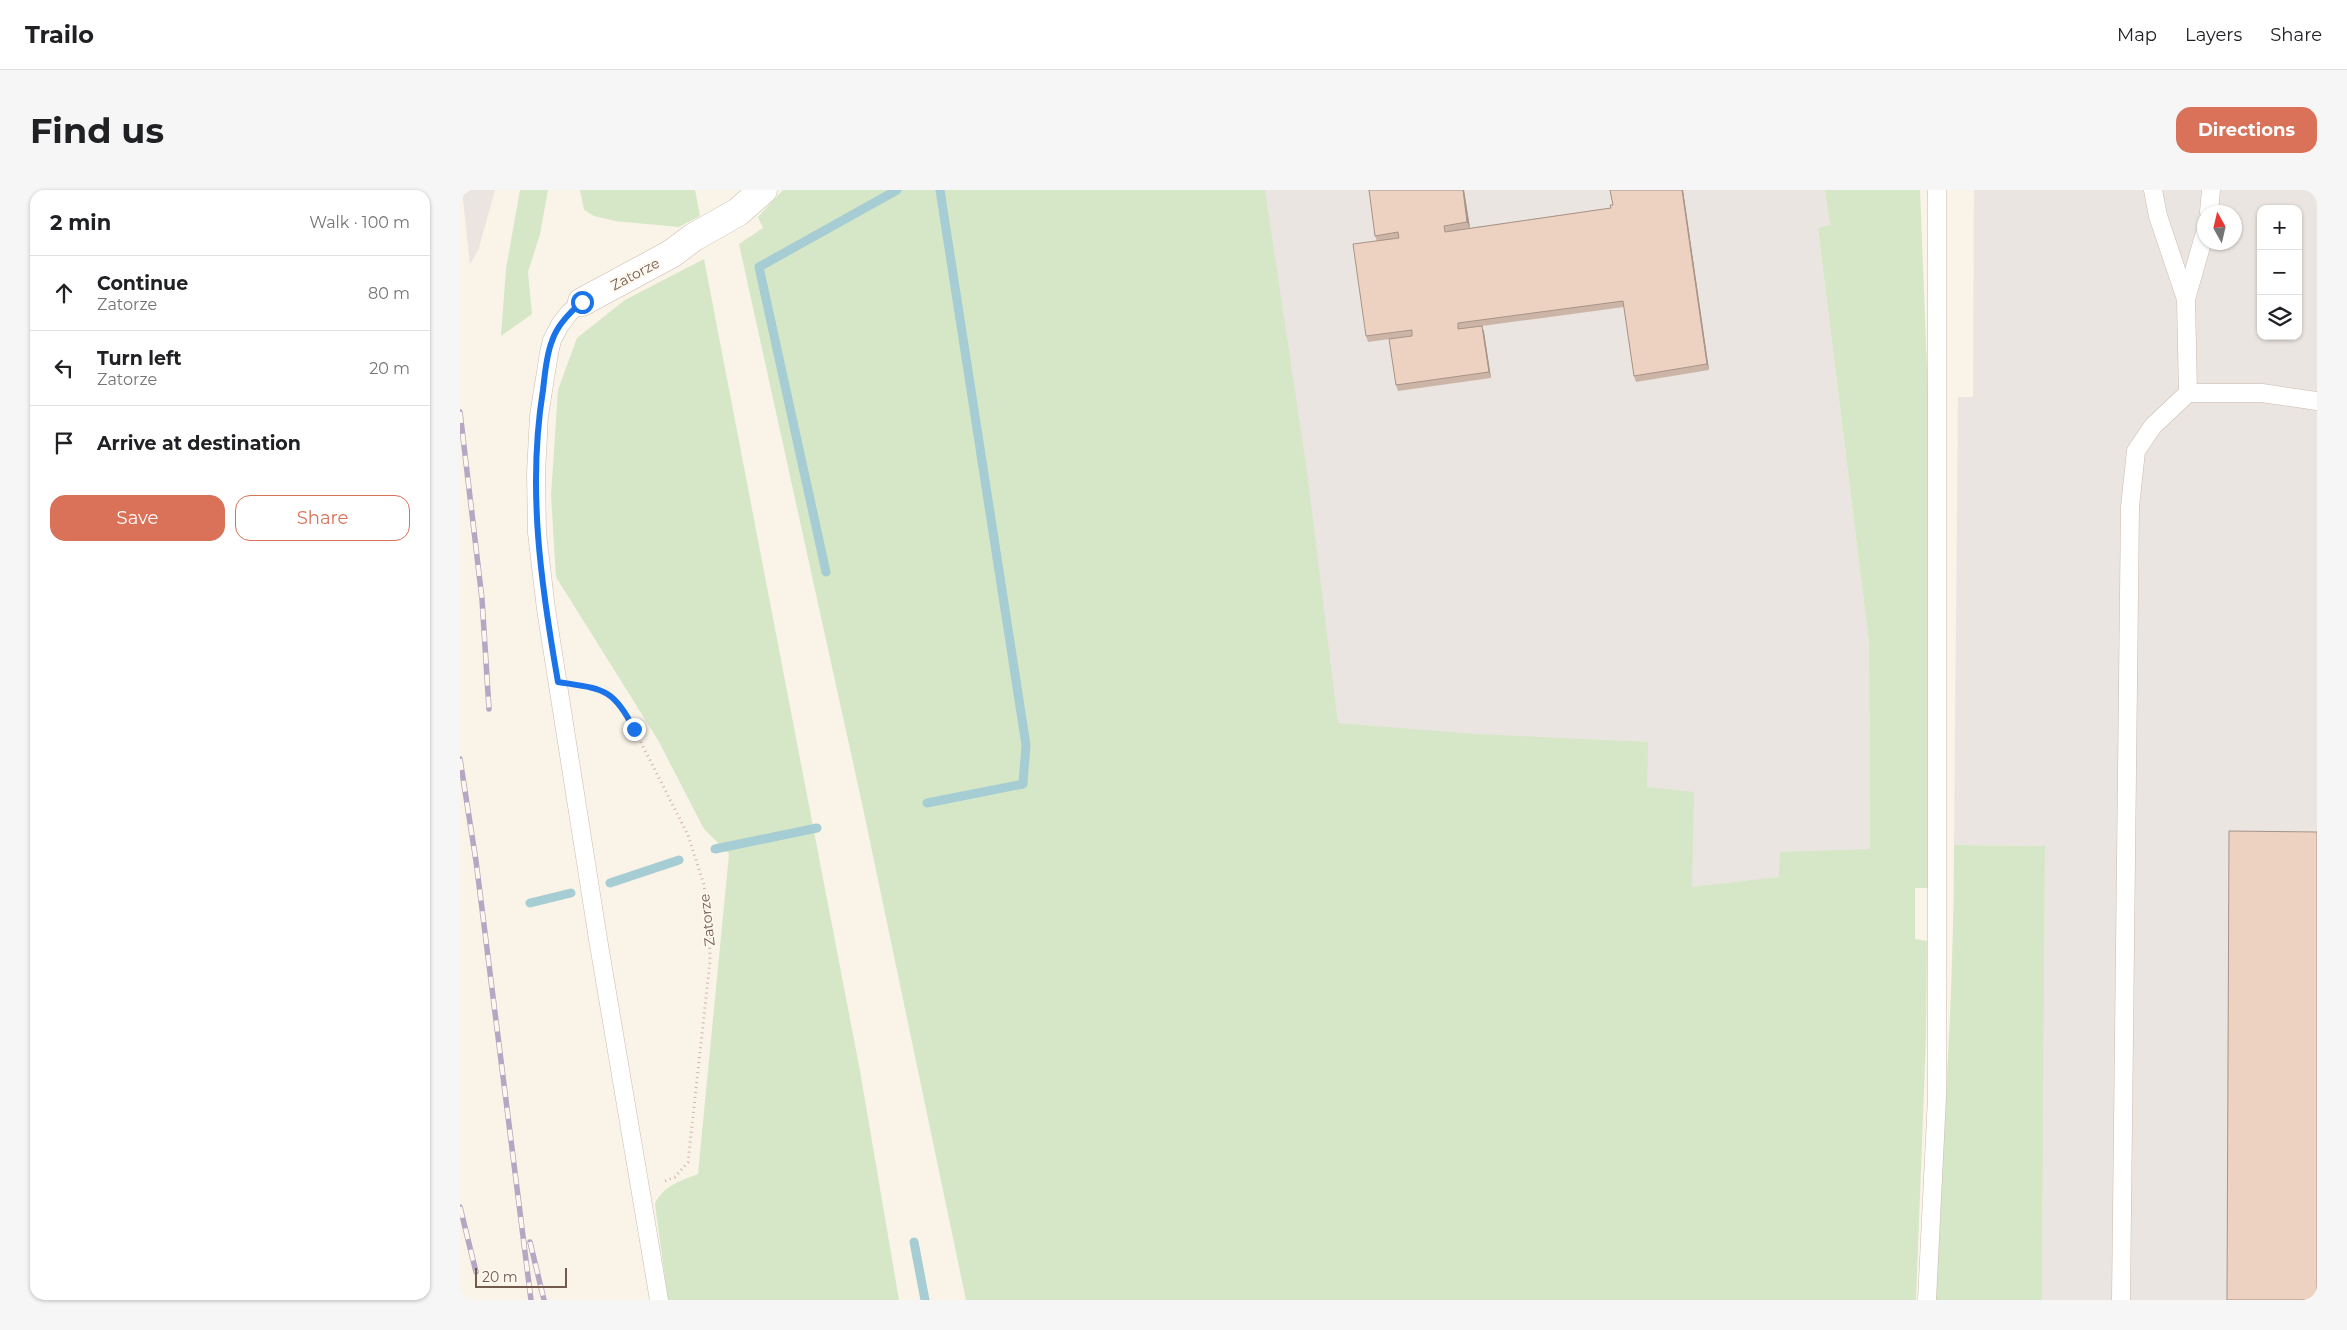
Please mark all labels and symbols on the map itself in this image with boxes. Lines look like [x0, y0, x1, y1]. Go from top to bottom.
north arrow [2197, 205, 2242, 250]
street label: Zatorze [608, 254, 662, 294]
route start [571, 291, 594, 314]
route end [623, 718, 646, 741]
street label: Zatorze [695, 893, 719, 947]
scale bar [475, 1265, 568, 1288]

